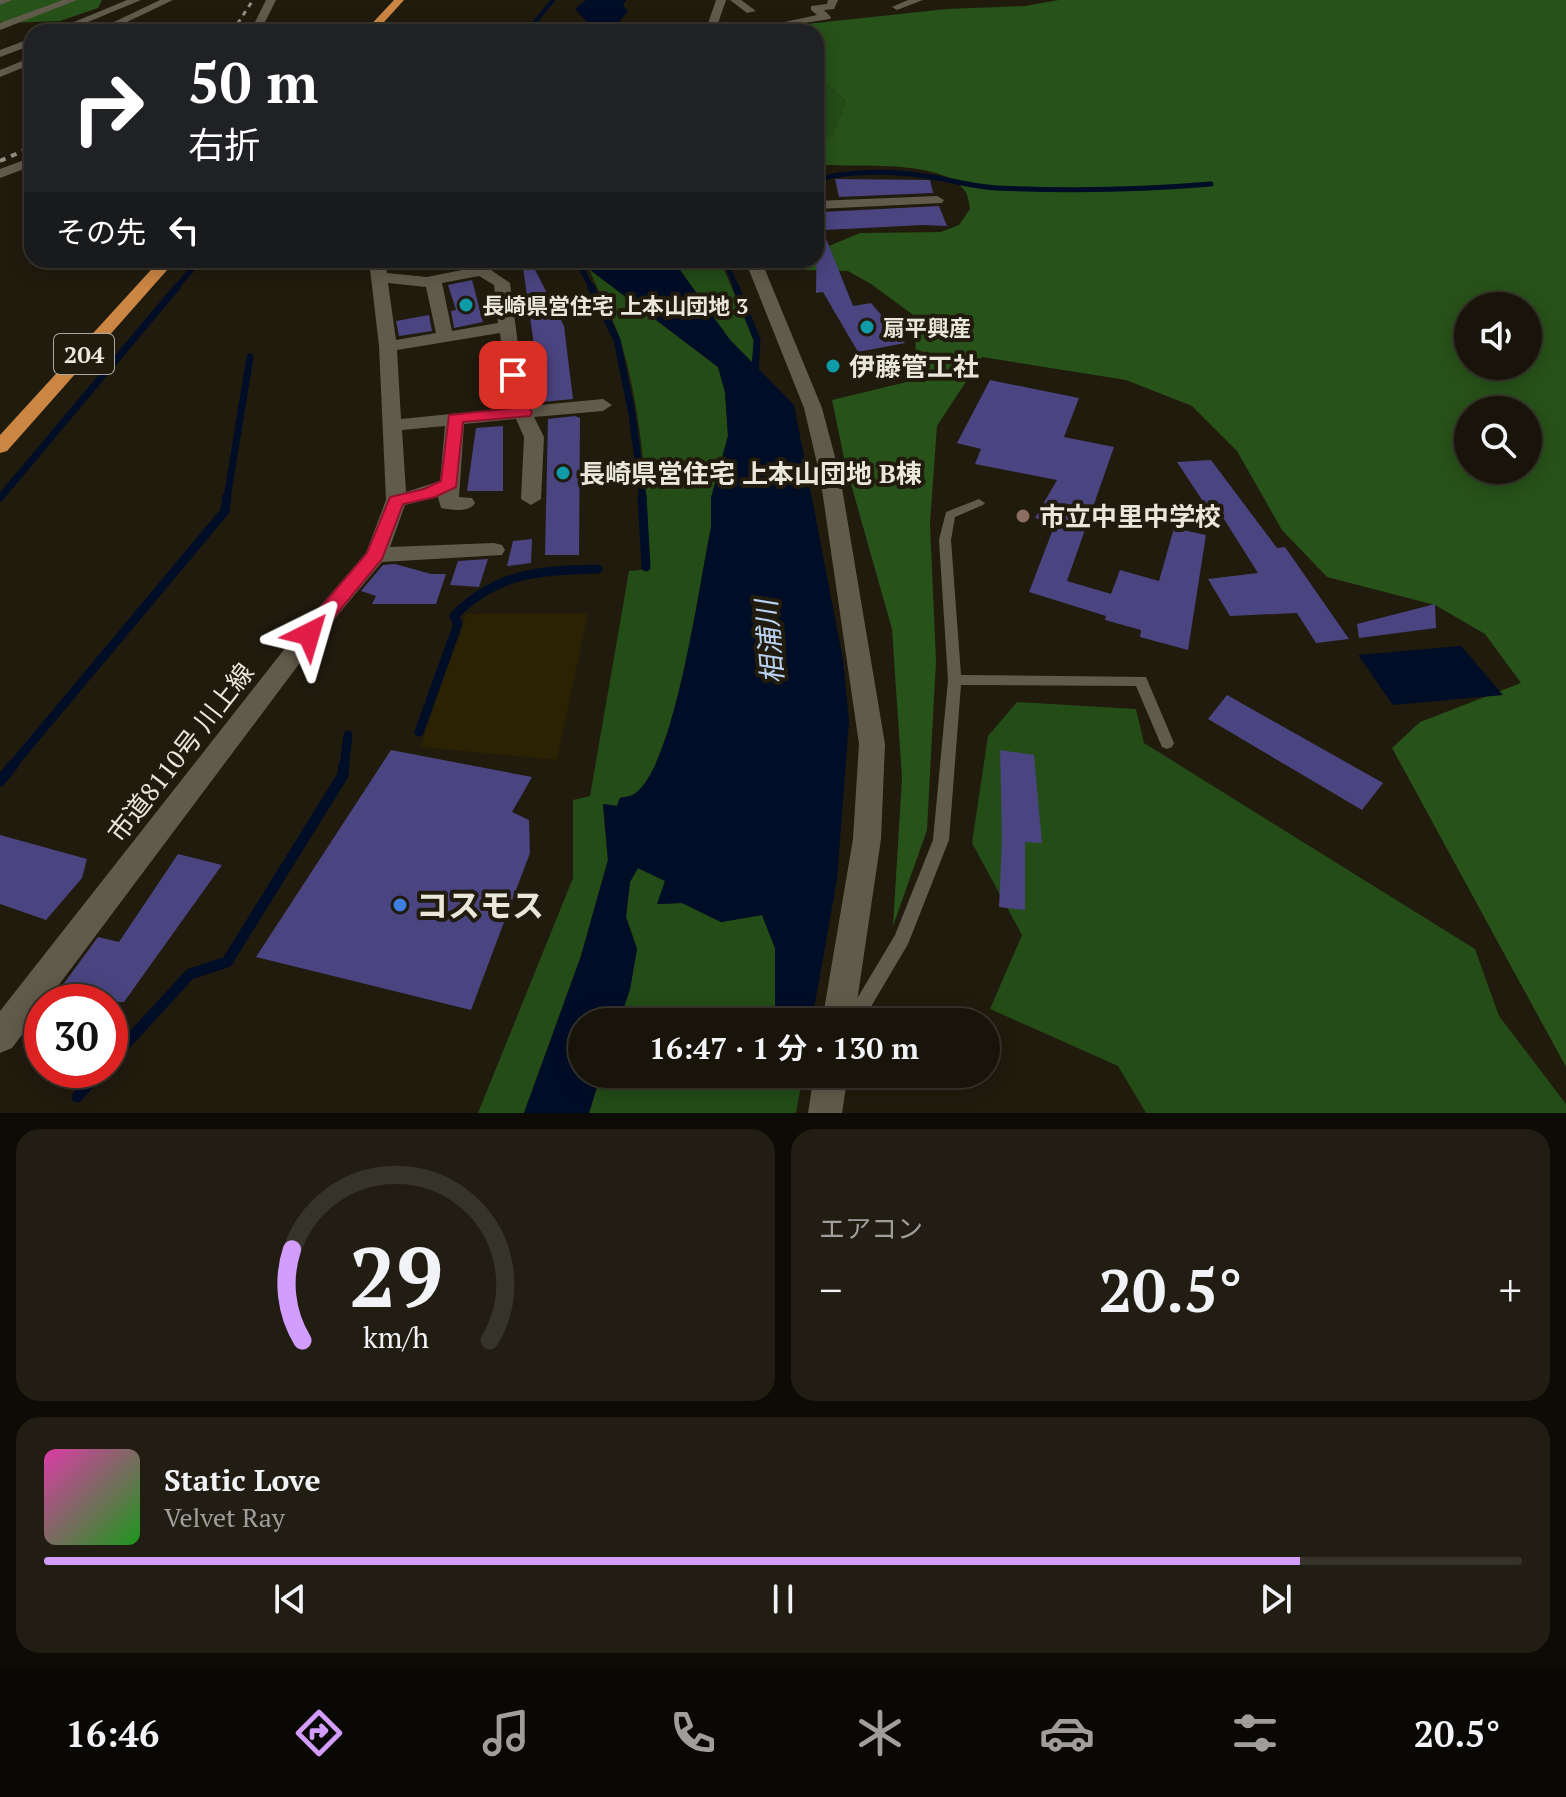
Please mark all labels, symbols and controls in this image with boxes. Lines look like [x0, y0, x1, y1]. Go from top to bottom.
text: 50 m [188, 45, 318, 119]
icon: right [56, 56, 160, 160]
text: 右折 [188, 121, 260, 168]
icon: left [162, 208, 206, 252]
text: その先 [56, 212, 146, 252]
place label: 長崎県営住宅 上本山団地 3 [482, 291, 748, 320]
map controls [1454, 292, 1542, 484]
button: sound [1454, 292, 1542, 380]
marker: 長崎県営住宅 上本山団地 3 [457, 296, 475, 314]
place label: 扇平興産 [883, 313, 971, 342]
marker: 扇平興産 [858, 318, 876, 336]
road number: 204 [54, 334, 114, 374]
pin [479, 341, 547, 409]
place label: 伊藤管工社 [849, 349, 979, 383]
icon: arrive [491, 353, 535, 397]
marker: 伊藤管工社 [824, 357, 842, 375]
button: search [1454, 396, 1542, 484]
place label: 長崎県営住宅 上本山団地 B棟 [579, 456, 922, 490]
marker: 長崎県営住宅 上本山団地 B棟 [554, 464, 572, 482]
place label: 市立中里中学校 [1039, 499, 1221, 533]
marker: 市立中里中学校 [1014, 507, 1032, 525]
position arrow [267, 592, 351, 676]
water label: 相浦川 [747, 596, 791, 685]
street label: 市道8110号 川上線 [100, 656, 260, 848]
place label: コスモス [416, 884, 544, 926]
marker: コスモス [391, 896, 409, 914]
speed limit sign: 30 [24, 984, 128, 1088]
text: 16:47 · 1 分 · 130 m [649, 1028, 919, 1068]
text: エアコン [819, 1211, 923, 1245]
text: 29 [348, 1221, 443, 1331]
text: 20.5° [1098, 1250, 1243, 1329]
text: − [819, 1260, 842, 1319]
text: + [1499, 1260, 1522, 1319]
text: km/h [362, 1318, 429, 1356]
text: Static Love [164, 1460, 321, 1500]
text: Velvet Ray [164, 1500, 285, 1534]
icon: previous [268, 1577, 312, 1621]
icon: pause [761, 1577, 805, 1621]
icon: next [1254, 1577, 1298, 1621]
icon: directions [291, 1705, 347, 1761]
icon: music [478, 1705, 534, 1761]
icon: phone [665, 1705, 721, 1761]
icon: climate [852, 1705, 908, 1761]
icon: car [1039, 1705, 1095, 1761]
icon: filters [1227, 1705, 1283, 1761]
text: 16:46 [66, 1710, 159, 1757]
text: 20.5° [1414, 1710, 1500, 1757]

